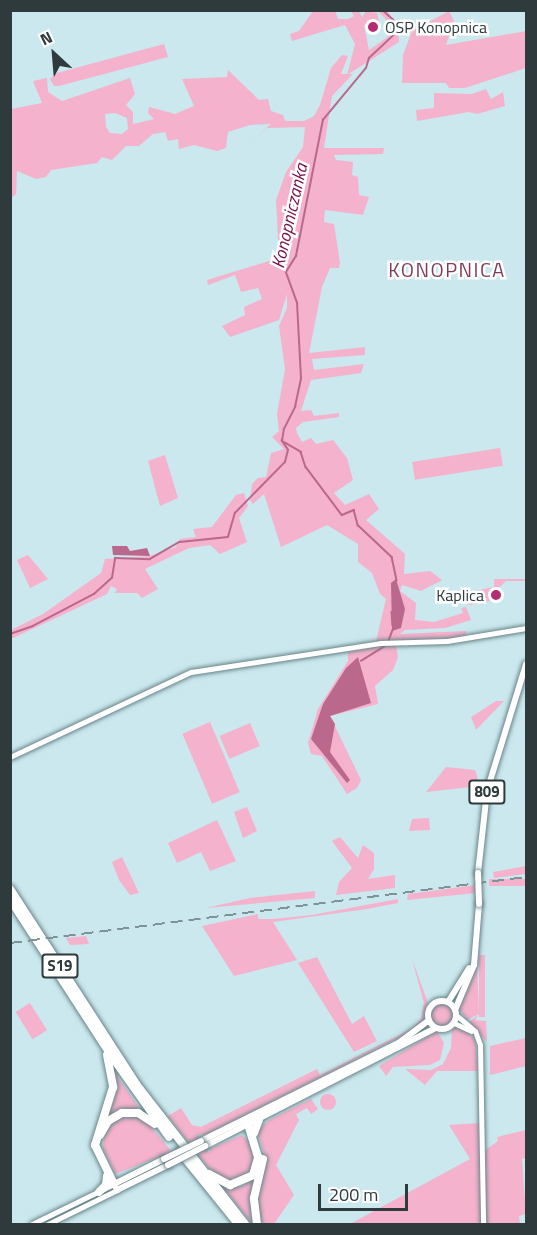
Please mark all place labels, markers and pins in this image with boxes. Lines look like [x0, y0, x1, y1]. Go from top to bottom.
place label: OSP Konopnica [385, 17, 487, 37]
marker: OSP Konopnica [366, 20, 380, 34]
place label: Kaplica [436, 585, 484, 605]
marker: Kaplica [489, 588, 503, 602]

